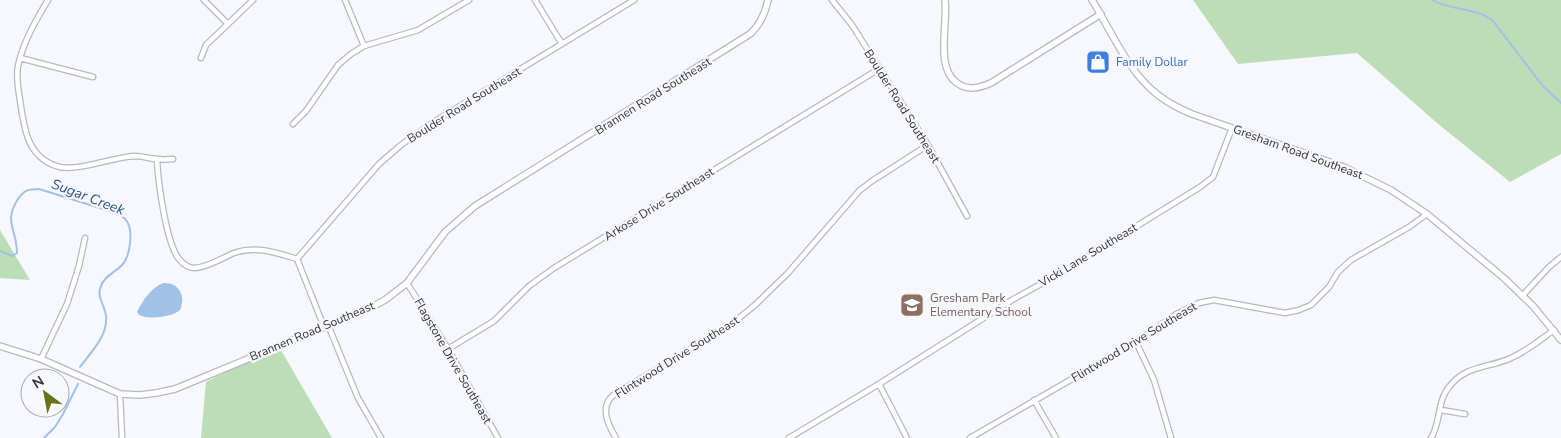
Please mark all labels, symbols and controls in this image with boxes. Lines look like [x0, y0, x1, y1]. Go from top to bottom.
street label: Boulder Road Southeast [860, 46, 944, 167]
shop icon: Family Dollar [1085, 49, 1111, 75]
street label: Brannen Road Southeast [592, 53, 715, 138]
place label: Family Dollar [1116, 54, 1188, 70]
street label: Boulder Road Southeast [404, 63, 525, 147]
street label: Gresham Road Southeast [1231, 121, 1366, 183]
street label: Arkose Drive Southeast [601, 163, 718, 244]
water label: Sugar Creek [49, 174, 128, 220]
street label: Vicki Lane Southeast [1035, 219, 1141, 291]
place label: Gresham Park Elementary School [930, 290, 1032, 320]
school or university icon: Gresham Park Elementary School [899, 292, 925, 318]
street label: Flagstone Drive Southeast [410, 295, 496, 427]
street label: Brannen Road Southeast [247, 297, 378, 365]
street label: Flintwood Drive Southeast [1068, 298, 1200, 386]
street label: Flintwood Drive Southeast [612, 312, 743, 402]
north arrow [20, 368, 70, 418]
text: N [29, 372, 48, 393]

